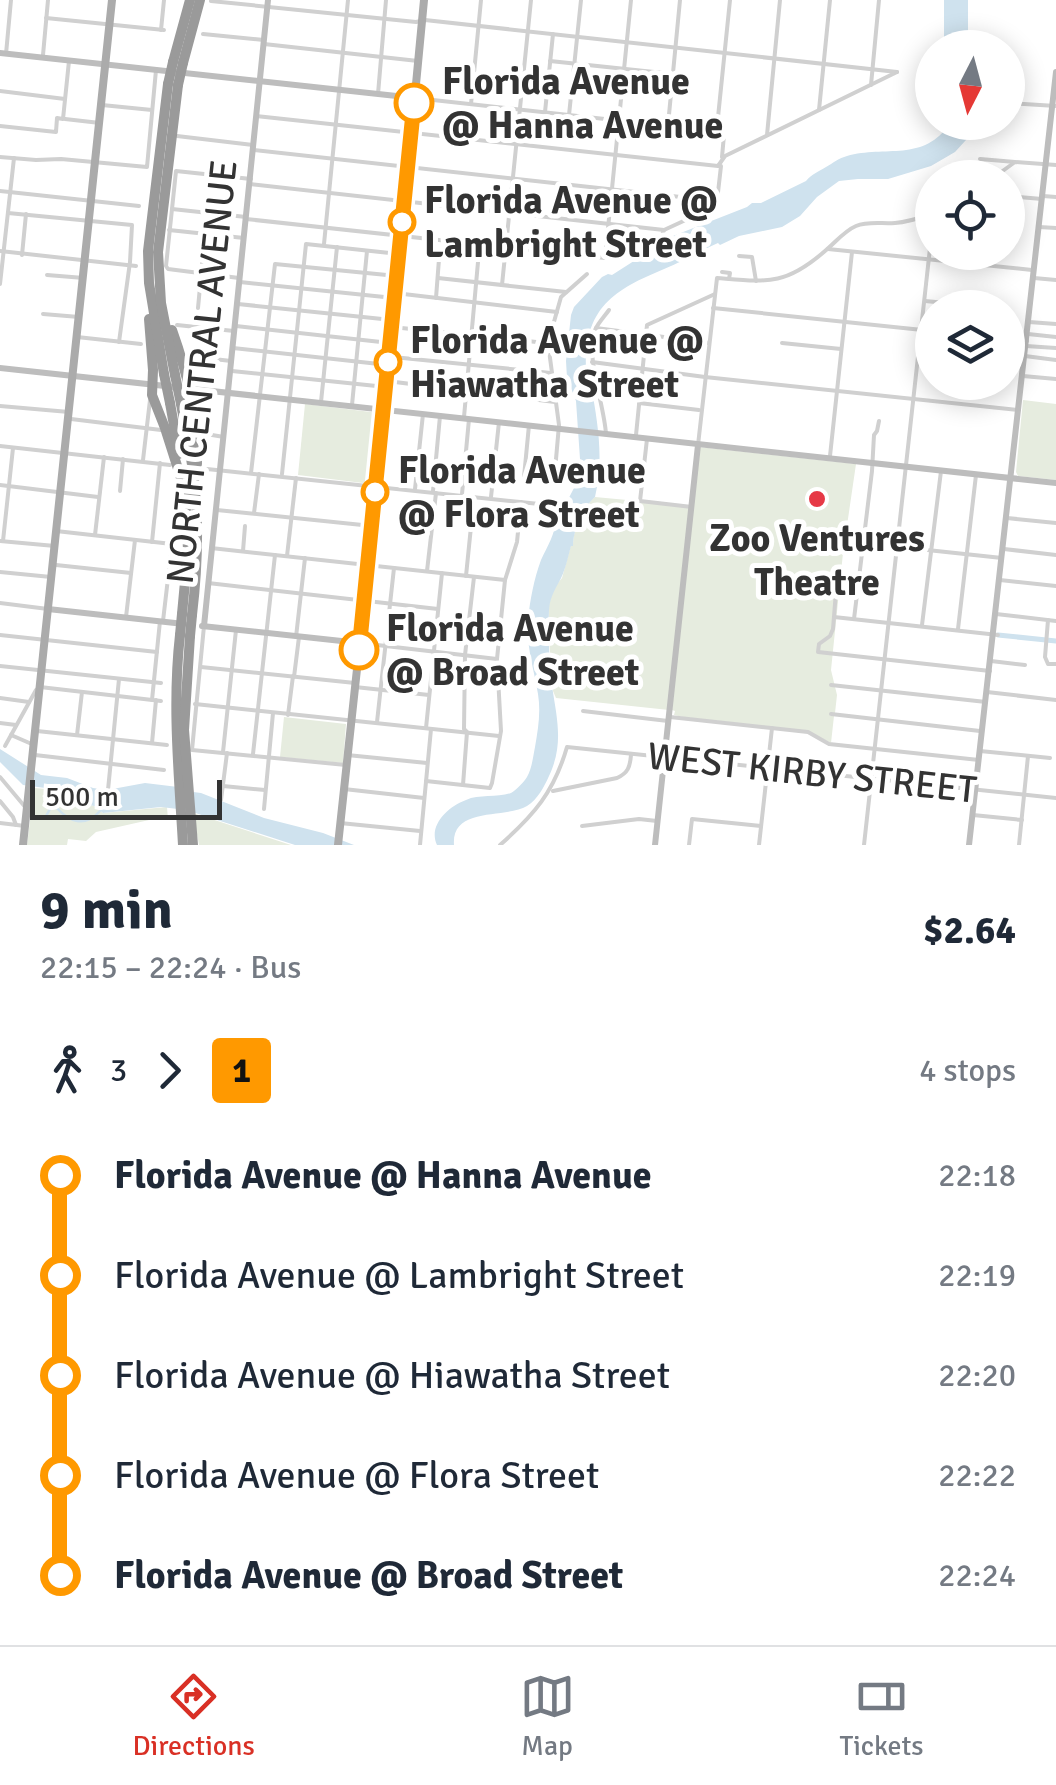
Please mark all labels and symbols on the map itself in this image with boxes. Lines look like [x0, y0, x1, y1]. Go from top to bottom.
north arrow [915, 30, 1025, 140]
place label: Florida Avenue @ Hanna Avenue [442, 58, 723, 149]
marker: Florida Avenue @ Hanna Avenue [395, 84, 433, 122]
street label: NORTH CENTRAL AVENUE [156, 158, 248, 586]
place label: Florida Avenue @ Lambright Street [424, 177, 717, 268]
marker: Florida Avenue @ Lambright Street [389, 209, 415, 235]
place label: Florida Avenue @ Hiawatha Street [410, 317, 703, 408]
marker: Florida Avenue @ Hiawatha Street [375, 349, 401, 375]
place label: Florida Avenue @ Flora Street [398, 447, 646, 538]
marker: Florida Avenue @ Flora Street [362, 479, 388, 505]
marker: Zoo Ventures Theatre [806, 488, 828, 510]
place label: Zoo Ventures Theatre [709, 515, 925, 606]
place label: Florida Avenue @ Broad Street [386, 605, 639, 696]
marker: Florida Avenue @ Broad Street [340, 631, 378, 669]
street label: WEST KIRBY STREET [645, 732, 979, 814]
scale bar [30, 775, 222, 820]

